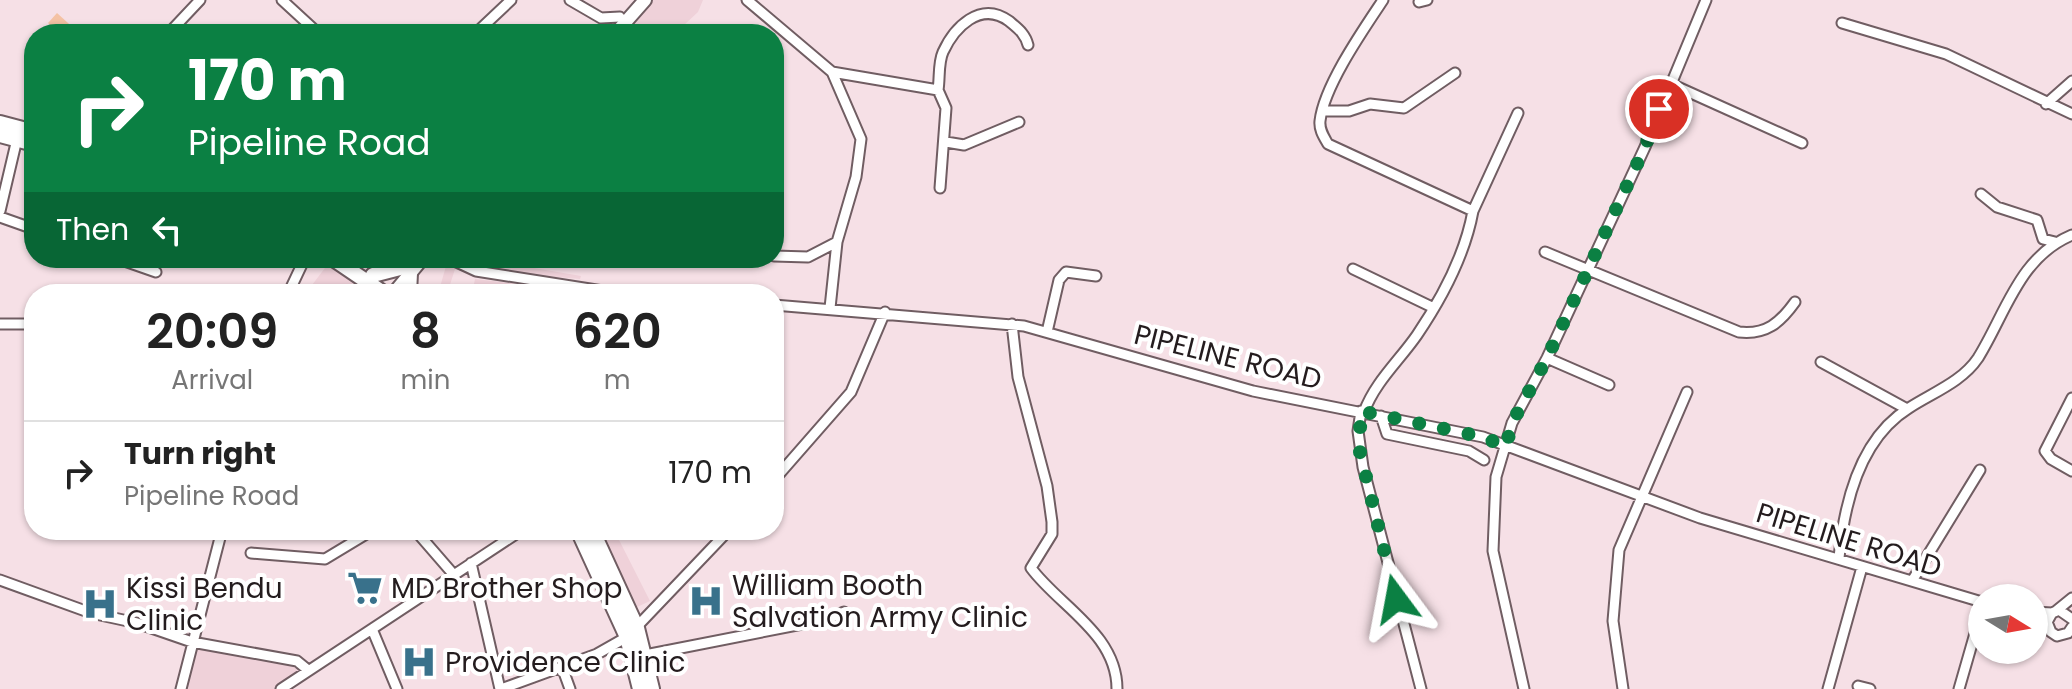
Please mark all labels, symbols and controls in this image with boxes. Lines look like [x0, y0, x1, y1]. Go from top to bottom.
text: 170 m [188, 41, 347, 120]
icon: right [56, 56, 160, 160]
pin [1625, 75, 1693, 143]
icon: arrive [1637, 87, 1681, 131]
text: Pipeline Road [188, 117, 431, 168]
text: Then [56, 208, 129, 251]
icon: left [145, 208, 189, 252]
text: 20:09 [146, 298, 278, 365]
text: 8 [410, 298, 441, 365]
text: 620 [573, 298, 662, 365]
street label: PIPELINE ROAD [1130, 315, 1326, 399]
text: Arrival [171, 362, 253, 398]
text: min [401, 362, 450, 398]
text: m [604, 362, 631, 398]
text: Turn right [124, 432, 276, 475]
icon: right [56, 451, 100, 495]
text: 170 m [668, 451, 752, 494]
text: Pipeline Road [124, 478, 299, 514]
street label: PIPELINE ROAD [1752, 493, 1946, 587]
position arrow [1354, 557, 1438, 641]
place label: William Booth Salvation Army Clinic [732, 566, 1028, 637]
place label: Kissi Bendu Clinic [126, 569, 283, 640]
supermarket icon: MD Brother Shop [346, 569, 384, 607]
place label: MD Brother Shop [391, 569, 623, 608]
hospital icon: William Booth Salvation Army Clinic [687, 582, 725, 620]
north arrow [1968, 584, 2048, 664]
map controls [1968, 584, 2048, 664]
hospital icon: Kissi Bendu Clinic [81, 585, 119, 623]
hospital icon: Providence Clinic [400, 643, 438, 681]
place label: Providence Clinic [445, 643, 685, 682]

